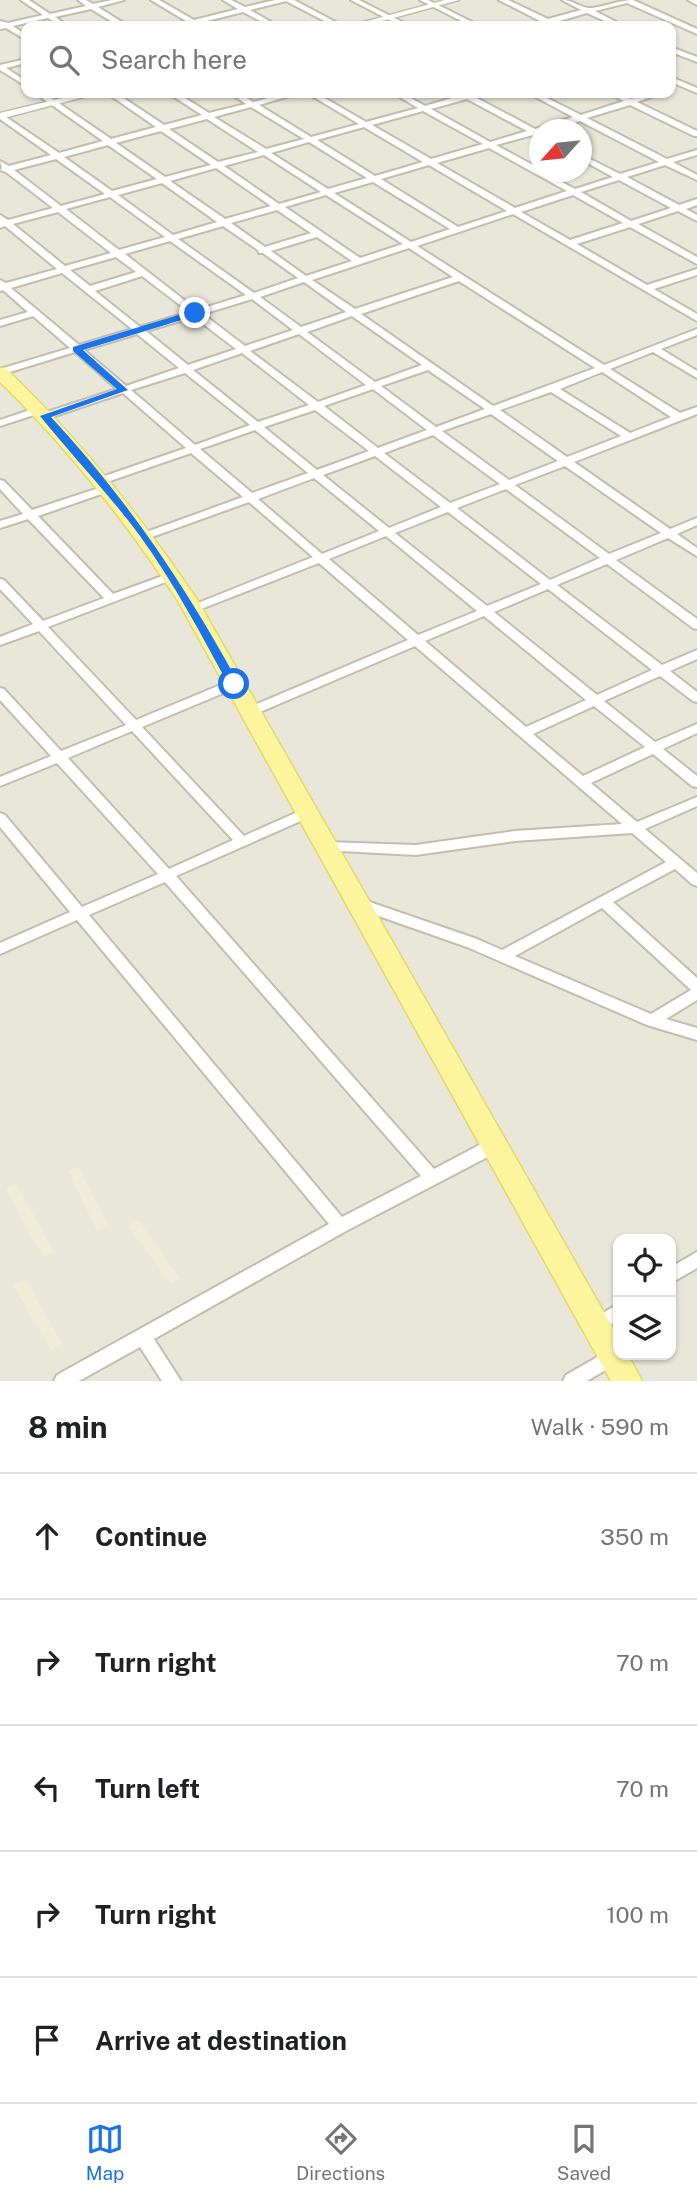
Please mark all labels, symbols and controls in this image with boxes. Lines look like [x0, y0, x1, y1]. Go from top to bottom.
search box [21, 21, 676, 98]
icon: search [45, 41, 83, 79]
text: Search here [101, 44, 247, 75]
north arrow [529, 119, 592, 182]
route end [179, 297, 210, 328]
route start [218, 668, 249, 699]
map controls [613, 1234, 676, 1360]
button: locate [613, 1234, 676, 1297]
button: layers [613, 1297, 676, 1360]
text: 8 min [28, 1409, 108, 1445]
text: Walk · 590 m [531, 1413, 669, 1440]
icon: ahead [28, 1517, 66, 1555]
text: Continue [95, 1521, 207, 1552]
text: 350 m [600, 1523, 669, 1550]
icon: right [28, 1643, 66, 1681]
text: Turn right [95, 1647, 217, 1678]
text: 70 m [616, 1649, 669, 1676]
icon: left [28, 1769, 66, 1807]
text: Turn left [95, 1773, 200, 1804]
text: 70 m [616, 1775, 669, 1802]
icon: right [28, 1895, 66, 1933]
text: Turn right [95, 1899, 217, 1930]
text: 100 m [606, 1901, 669, 1928]
icon: arrive [28, 2021, 66, 2059]
text: Arrive at destination [95, 2025, 347, 2056]
tab: Map [86, 2120, 124, 2184]
tab: Directions [296, 2120, 385, 2184]
tab: Saved [557, 2120, 611, 2184]

